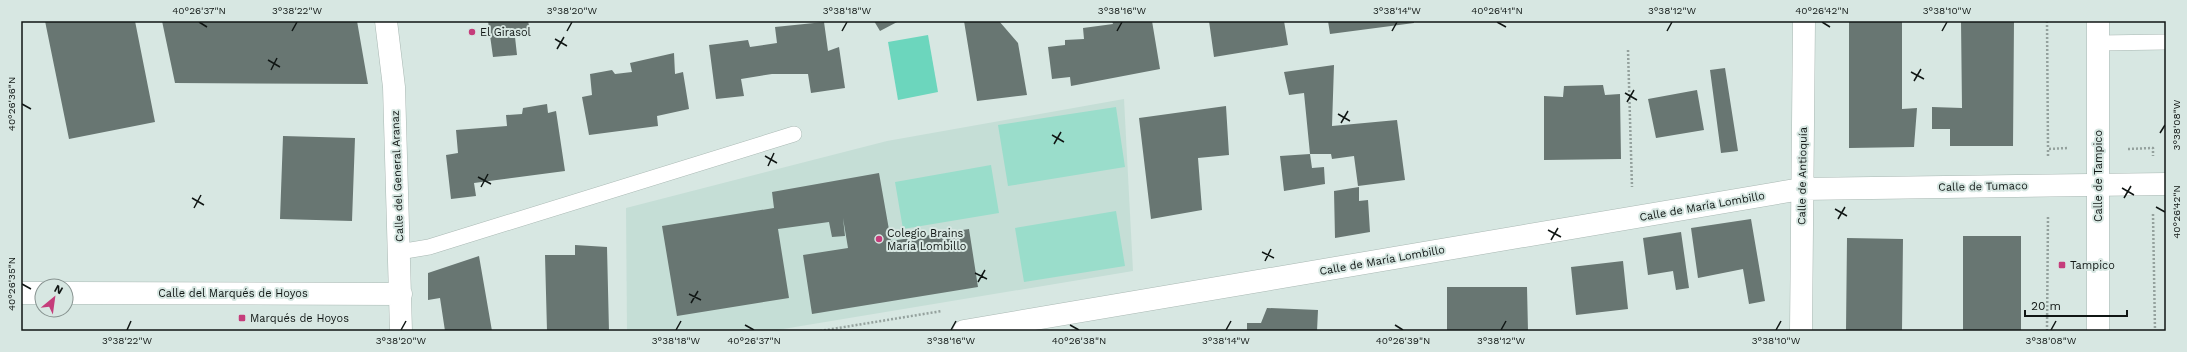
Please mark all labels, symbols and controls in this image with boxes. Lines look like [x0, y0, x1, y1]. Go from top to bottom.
text: 40°26'37"N [172, 5, 226, 16]
text: 3°38'22"W [272, 5, 322, 16]
text: 3°38'20"W [547, 5, 598, 16]
text: 3°38'18"W [823, 5, 872, 16]
text: 3°38'16"W [1098, 5, 1147, 16]
text: 3°38'14"W [1373, 5, 1421, 16]
text: 40°26'41"N [1471, 5, 1523, 16]
text: 3°38'12"W [1648, 5, 1696, 16]
text: 40°26'42"N [1795, 5, 1849, 16]
text: 3°38'10"W [1923, 5, 1972, 16]
place label: El Girasol [480, 26, 532, 39]
marker: El Girasol [467, 27, 477, 37]
text: 40°26'36"N [6, 77, 17, 131]
text: 3°38'08"W [2171, 99, 2182, 150]
street label: Calle del General Aranaz [389, 110, 406, 242]
street label: Calle de Antioquía [1795, 127, 1810, 225]
street label: Calle de Tampico [2092, 130, 2105, 222]
street label: Calle de Tumaco [1938, 179, 2028, 194]
text: 40°26'42"N [2171, 185, 2182, 239]
street label: Calle de María Lombillo [1638, 189, 1766, 224]
place label: Colegio Brains María Lombillo [887, 227, 966, 253]
marker: Colegio Brains María Lombillo [874, 234, 884, 244]
street label: Calle de María Lombillo [1318, 243, 1446, 278]
text: 40°26'35"N [6, 257, 17, 311]
place label: Tampico [2070, 259, 2115, 272]
marker: Tampico [2057, 260, 2067, 270]
north arrow [34, 278, 74, 318]
text: N [52, 282, 65, 297]
street label: Calle del Marqués de Hoyos [158, 287, 308, 300]
scale bar [2025, 292, 2127, 318]
text: 20 m [2031, 299, 2061, 313]
place label: Marqués de Hoyos [250, 312, 349, 325]
marker: Marqués de Hoyos [237, 313, 247, 323]
text: 3°38'22"W [102, 335, 152, 346]
text: 3°38'20"W [376, 335, 427, 346]
text: 3°38'18"W [652, 335, 701, 346]
text: 40°26'37"N [727, 335, 781, 346]
text: 3°38'16"W [927, 335, 976, 346]
text: 40°26'38"N [1052, 335, 1106, 346]
text: 3°38'14"W [1202, 335, 1250, 346]
text: 40°26'39"N [1376, 335, 1430, 346]
text: 3°38'12"W [1477, 335, 1525, 346]
text: 3°38'10"W [1752, 335, 1801, 346]
text: 3°38'08"W [2026, 335, 2077, 346]

